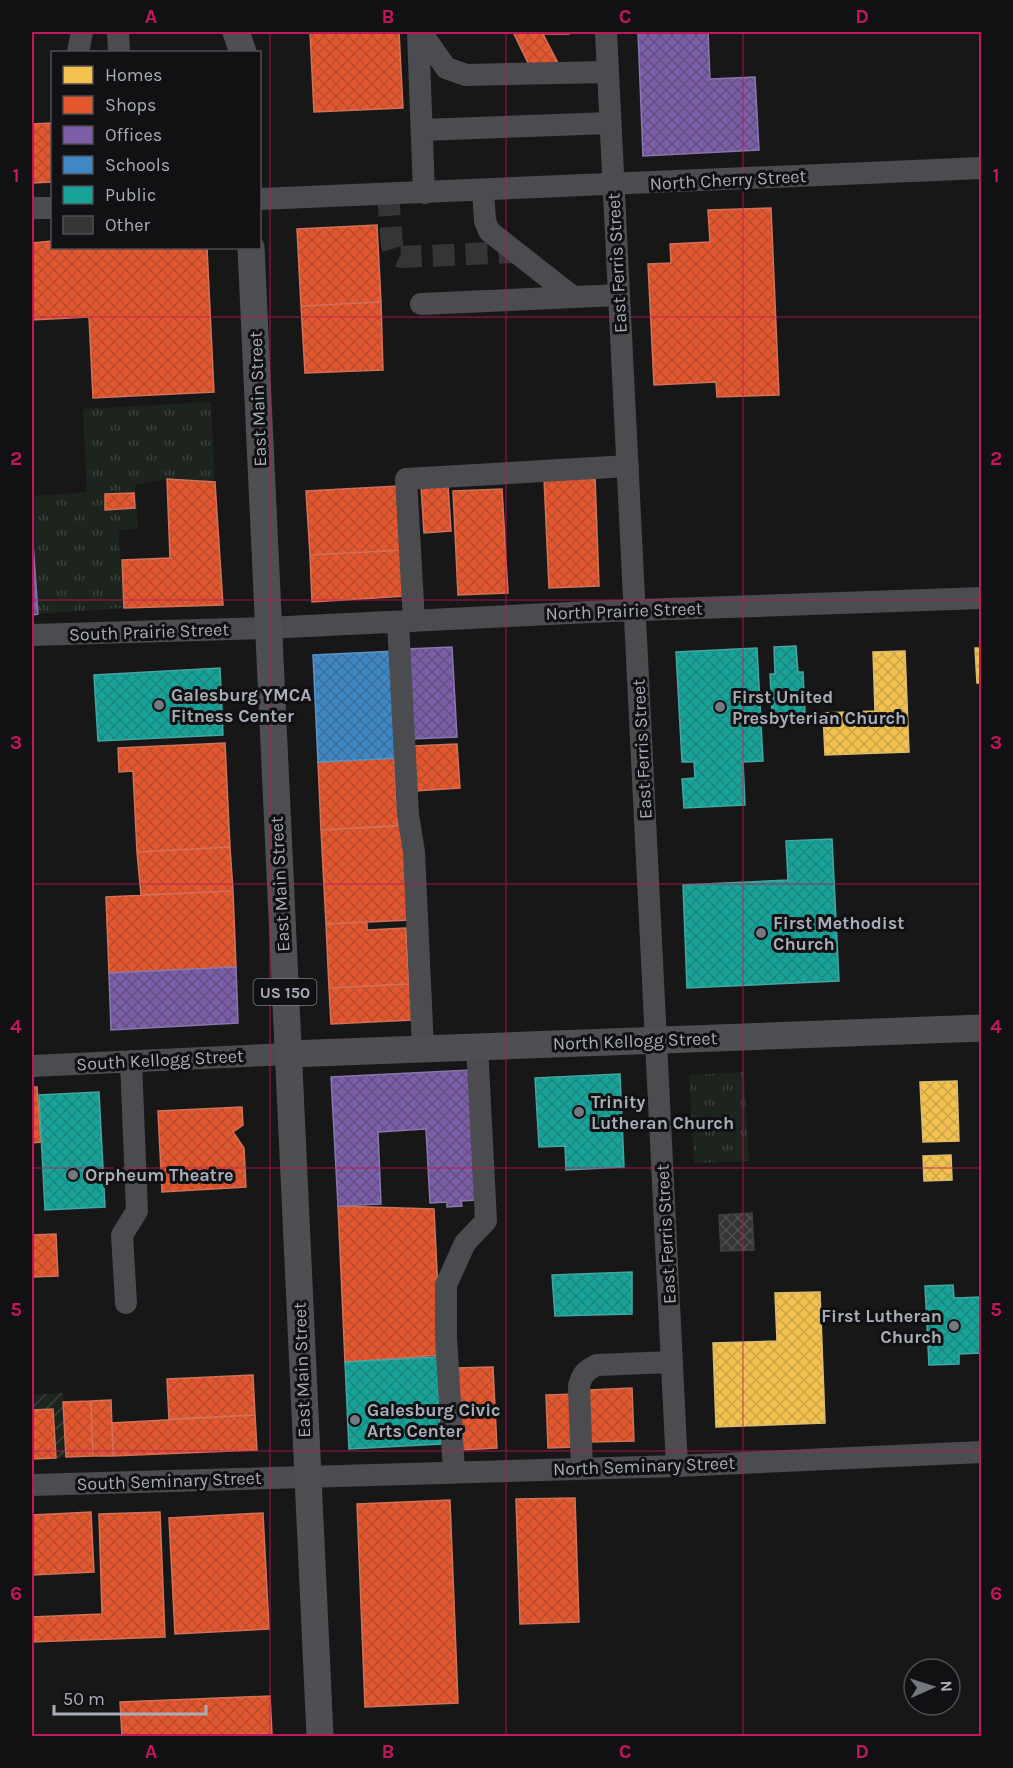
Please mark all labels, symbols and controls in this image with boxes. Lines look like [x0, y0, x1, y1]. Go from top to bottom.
text: A [145, 5, 158, 28]
text: B [382, 5, 394, 28]
text: C [619, 5, 631, 28]
text: D [855, 5, 869, 28]
legend [51, 51, 261, 249]
text: Homes [105, 64, 162, 86]
text: Shops [105, 94, 157, 116]
text: Offices [105, 124, 162, 146]
text: Schools [105, 154, 170, 176]
text: 1 [12, 164, 20, 187]
text: 1 [992, 164, 1000, 187]
street label: North Cherry Street [649, 165, 807, 195]
text: Public [105, 184, 156, 206]
street label: East Ferris Street [602, 192, 632, 334]
text: Other [105, 214, 150, 236]
street label: East Main Street [245, 331, 271, 467]
text: 2 [10, 447, 22, 470]
text: 2 [990, 447, 1002, 470]
street label: North Prairie Street [545, 597, 703, 625]
street label: South Prairie Street [69, 618, 230, 646]
street label: East Ferris Street [627, 678, 657, 820]
place label: Galesburg YMCA Fitness Center [171, 684, 311, 727]
place label: First United Presbyterian Church [732, 686, 906, 729]
marker: Galesburg YMCA Fitness Center [152, 698, 166, 712]
marker: First United Presbyterian Church [713, 700, 727, 714]
text: 3 [10, 731, 22, 754]
text: 3 [990, 731, 1002, 754]
street label: East Main Street [265, 815, 295, 952]
place label: First Methodist Church [773, 912, 904, 955]
marker: First Methodist Church [754, 926, 768, 940]
road number: US 150 [254, 979, 316, 1005]
text: 4 [10, 1015, 22, 1038]
text: 4 [990, 1015, 1002, 1038]
street label: North Kellogg Street [552, 1027, 718, 1055]
street label: South Kellogg Street [76, 1045, 244, 1075]
place label: Trinity Lutheran Church [591, 1091, 734, 1134]
marker: Trinity Lutheran Church [572, 1105, 586, 1119]
street label: East Ferris Street [651, 1163, 681, 1305]
place label: Orpheum Theatre [85, 1164, 234, 1186]
marker: Orpheum Theatre [66, 1168, 80, 1182]
text: 5 [10, 1298, 22, 1321]
text: 5 [990, 1298, 1002, 1321]
street label: East Main Street [289, 1302, 315, 1438]
place label: First Lutheran Church [821, 1305, 942, 1348]
marker: First Lutheran Church [947, 1319, 961, 1333]
place label: Galesburg Civic Arts Center [367, 1399, 501, 1442]
marker: Galesburg Civic Arts Center [348, 1413, 362, 1427]
street label: North Seminary Street [553, 1452, 736, 1480]
street label: South Seminary Street [76, 1467, 262, 1495]
text: 6 [10, 1582, 22, 1605]
text: 6 [990, 1582, 1002, 1605]
north arrow [902, 1657, 962, 1717]
scale bar [54, 1678, 206, 1716]
text: N [937, 1680, 956, 1692]
text: 50 m [63, 1688, 105, 1710]
text: A [145, 1740, 158, 1763]
text: B [382, 1740, 394, 1763]
text: C [619, 1740, 631, 1763]
text: D [855, 1740, 869, 1763]

